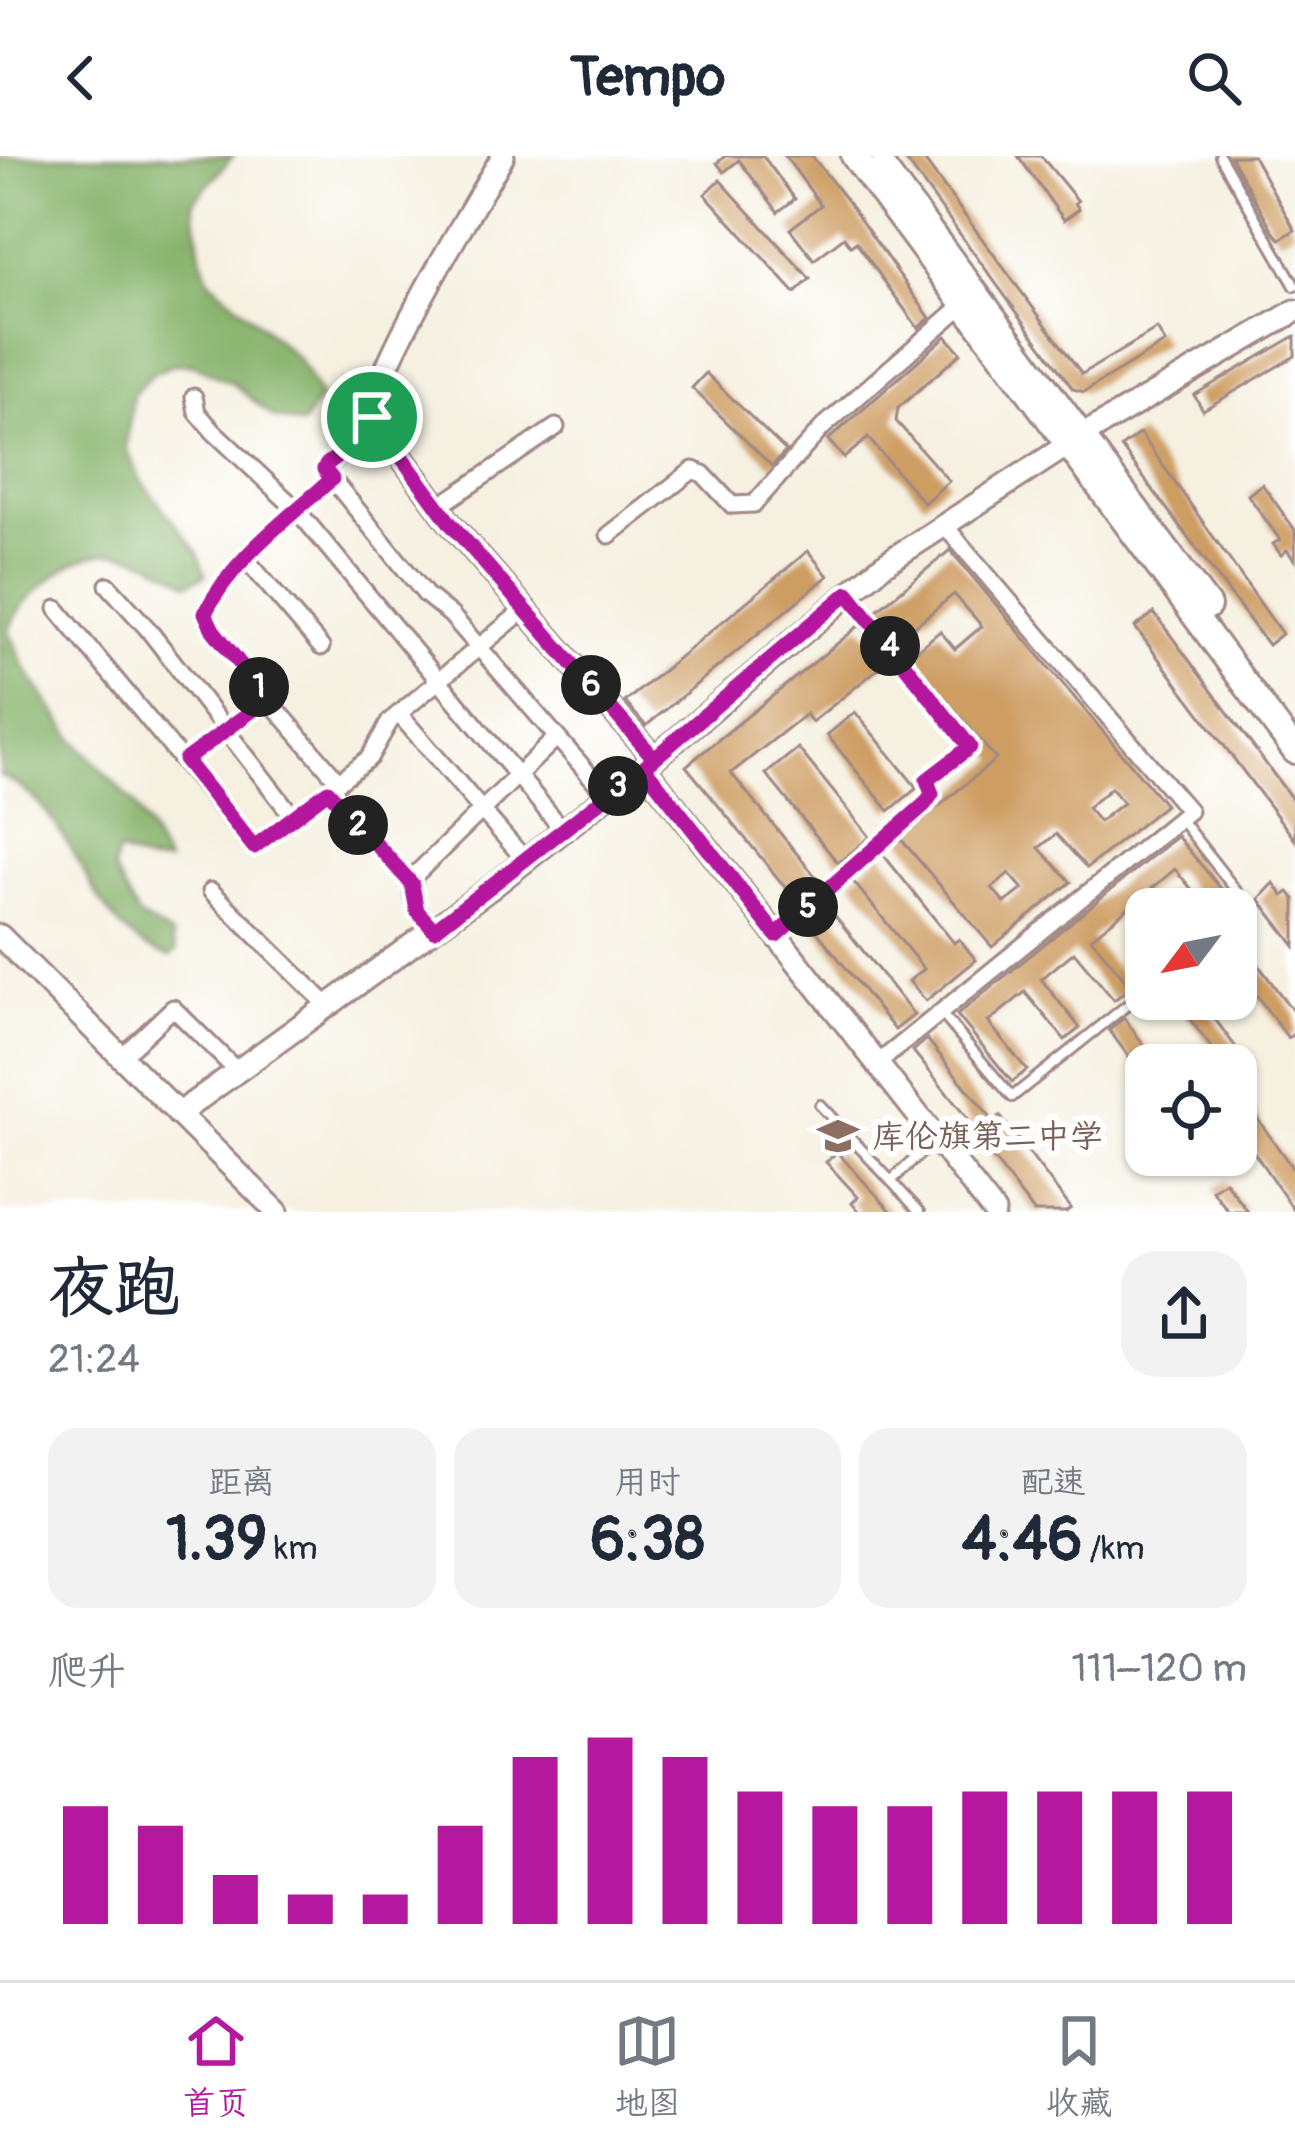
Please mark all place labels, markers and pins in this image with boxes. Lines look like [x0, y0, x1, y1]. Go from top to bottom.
pin [321, 366, 423, 468]
pin: 4 [860, 616, 920, 676]
pin: 6 [561, 655, 621, 715]
pin: 1 [229, 657, 289, 717]
pin: 3 [588, 756, 648, 816]
pin: 2 [328, 795, 388, 855]
pin: 5 [778, 877, 838, 937]
school or university icon: 库伦旗第二中学 [815, 1113, 861, 1159]
place label: 库伦旗第二中学 [872, 1116, 1103, 1157]

